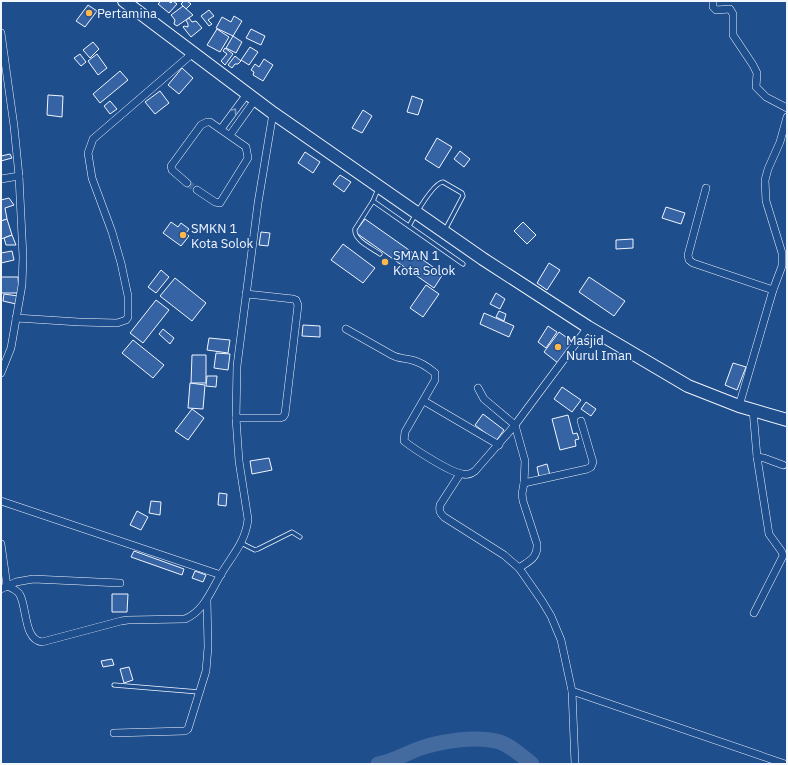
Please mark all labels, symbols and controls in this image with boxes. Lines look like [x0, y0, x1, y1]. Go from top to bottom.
place label: Pertamina [97, 5, 157, 22]
marker: Pertamina [84, 8, 94, 18]
one-way arrow [229, 109, 236, 116]
place label: SMKN 1 Kota Solok [191, 220, 253, 252]
marker: SMKN 1 Kota Solok [178, 230, 188, 240]
place label: SMAN 1 Kota Solok [393, 247, 455, 279]
marker: SMAN 1 Kota Solok [380, 257, 390, 267]
place label: Masjid Nurul Iman [566, 332, 632, 364]
marker: Masjid Nurul Iman [553, 342, 563, 352]

